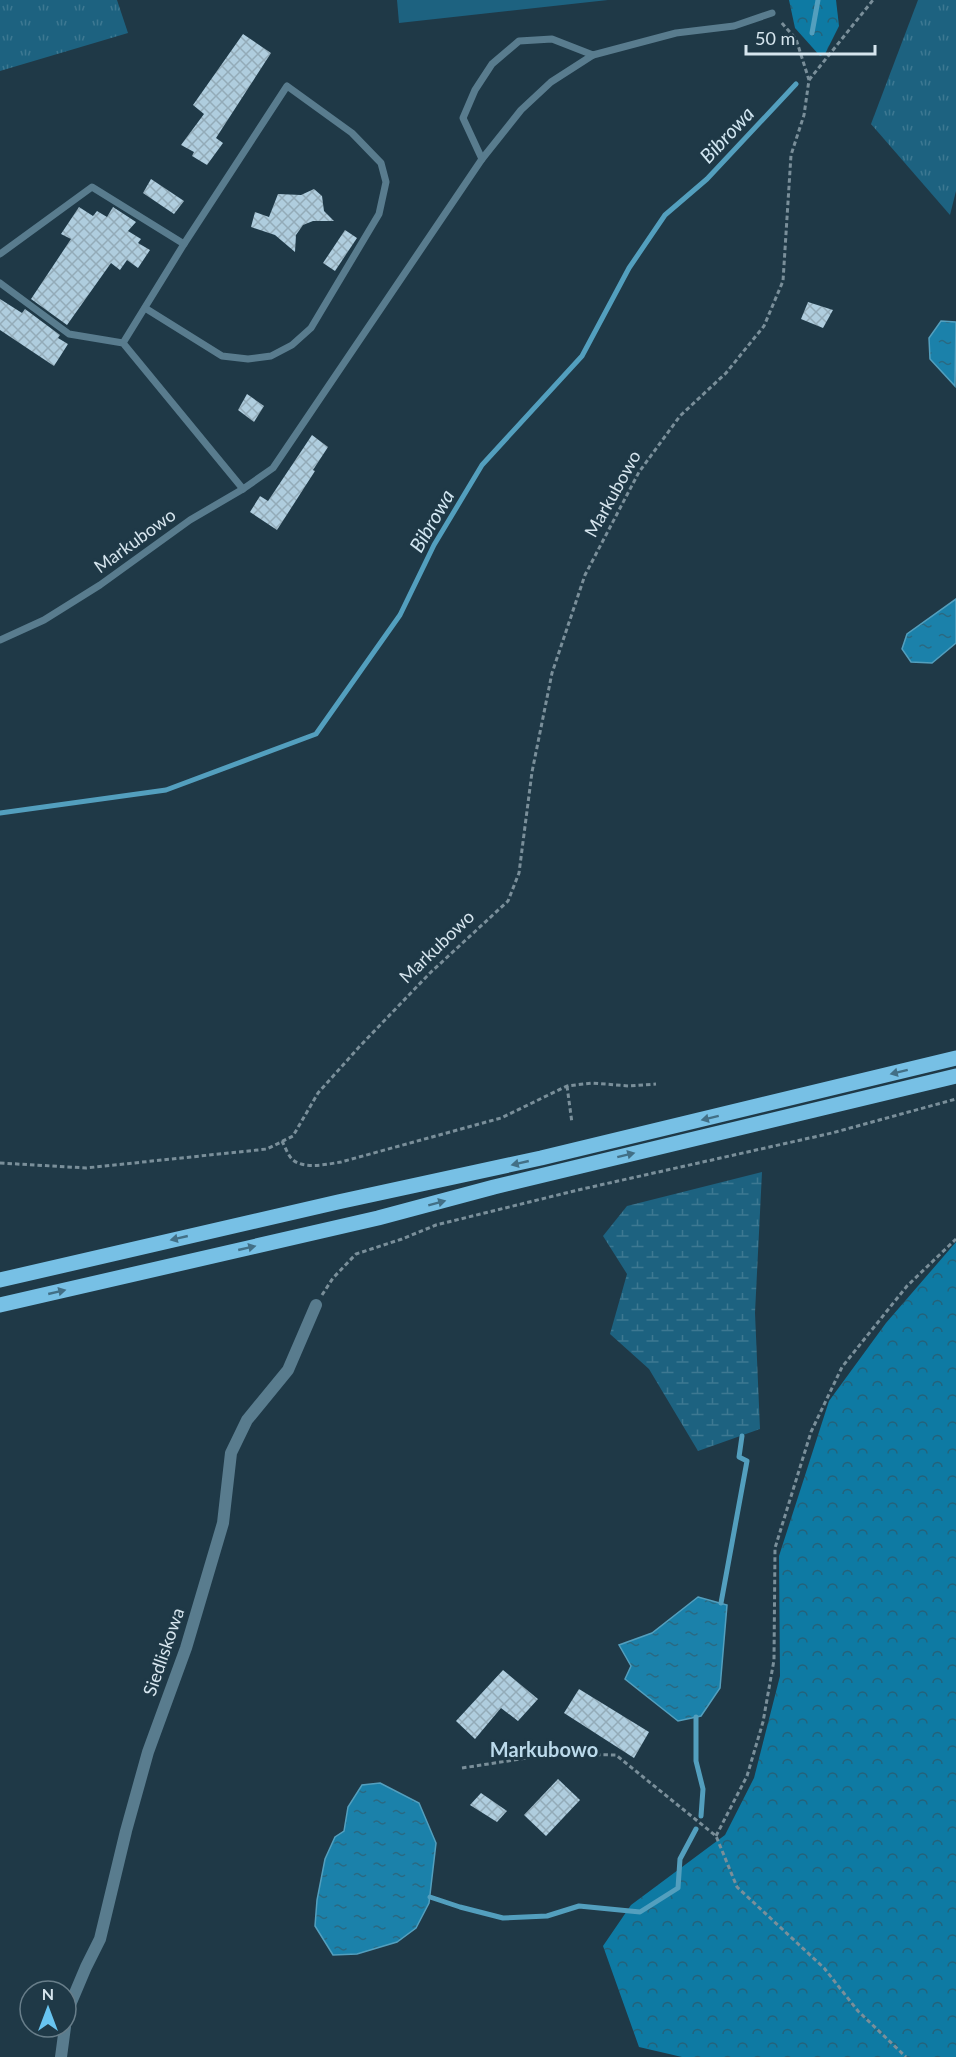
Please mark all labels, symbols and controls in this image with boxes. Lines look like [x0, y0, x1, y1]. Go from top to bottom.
scale bar [746, 18, 875, 56]
text: 50 m [755, 27, 795, 49]
water label: Bibrowa [694, 101, 758, 167]
street label: Markubowo [579, 446, 645, 541]
water label: Bibrowa [404, 485, 459, 556]
street label: Markubowo [89, 503, 180, 577]
street label: Markubowo [394, 905, 478, 987]
one-way arrow [889, 1068, 908, 1077]
one-way arrow [700, 1113, 719, 1123]
one-way arrow [617, 1150, 635, 1160]
one-way arrow [511, 1158, 529, 1168]
one-way arrow [428, 1198, 446, 1207]
one-way arrow [170, 1234, 188, 1244]
one-way arrow [238, 1243, 257, 1252]
one-way arrow [48, 1286, 66, 1296]
street label: Siedliskowa [138, 1605, 188, 1699]
district label: Markubowo [490, 1737, 598, 1761]
north arrow [18, 1979, 78, 2039]
text: N [42, 1984, 54, 2003]

